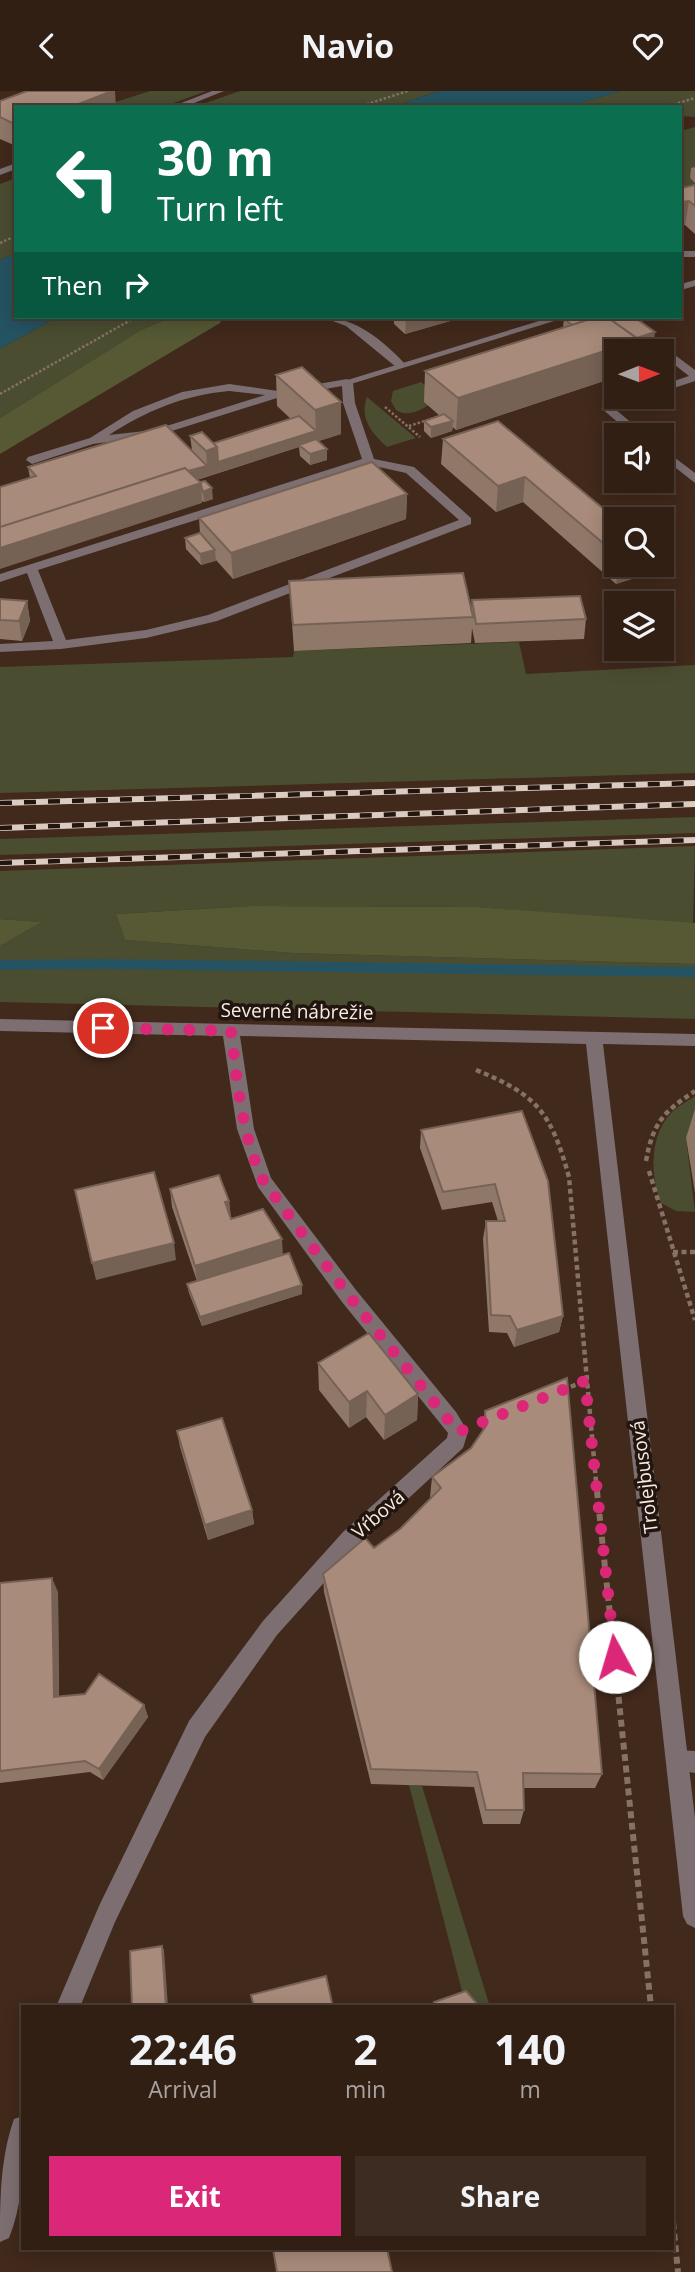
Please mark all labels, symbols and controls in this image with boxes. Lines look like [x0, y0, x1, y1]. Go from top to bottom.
text: Navio [301, 24, 394, 67]
icon: back [28, 27, 66, 65]
icon: heart [629, 27, 667, 65]
text: 30 m [157, 124, 274, 190]
icon: left [42, 133, 133, 224]
text: Turn left [157, 187, 283, 230]
icon: right [117, 266, 155, 304]
text: Then [42, 267, 103, 303]
north arrow [604, 339, 674, 409]
map controls [604, 339, 674, 661]
button: sound [604, 423, 674, 493]
button: search [604, 507, 674, 577]
button: layers [604, 591, 674, 661]
street label: Severné nábrežie [220, 997, 374, 1025]
pin [73, 998, 133, 1058]
icon: arrive [84, 1009, 122, 1047]
street label: Trolejbusová [624, 1419, 664, 1535]
street label: Vŕbová [346, 1484, 410, 1544]
position arrow [578, 1620, 652, 1694]
text: 22:46 [129, 2020, 237, 2077]
text: 2 [353, 2020, 378, 2077]
text: 140 [494, 2020, 566, 2077]
text: Arrival [148, 2073, 218, 2105]
text: min [345, 2073, 386, 2105]
text: m [519, 2073, 541, 2105]
button: Exit [49, 2156, 341, 2236]
button: Share [355, 2156, 646, 2236]

